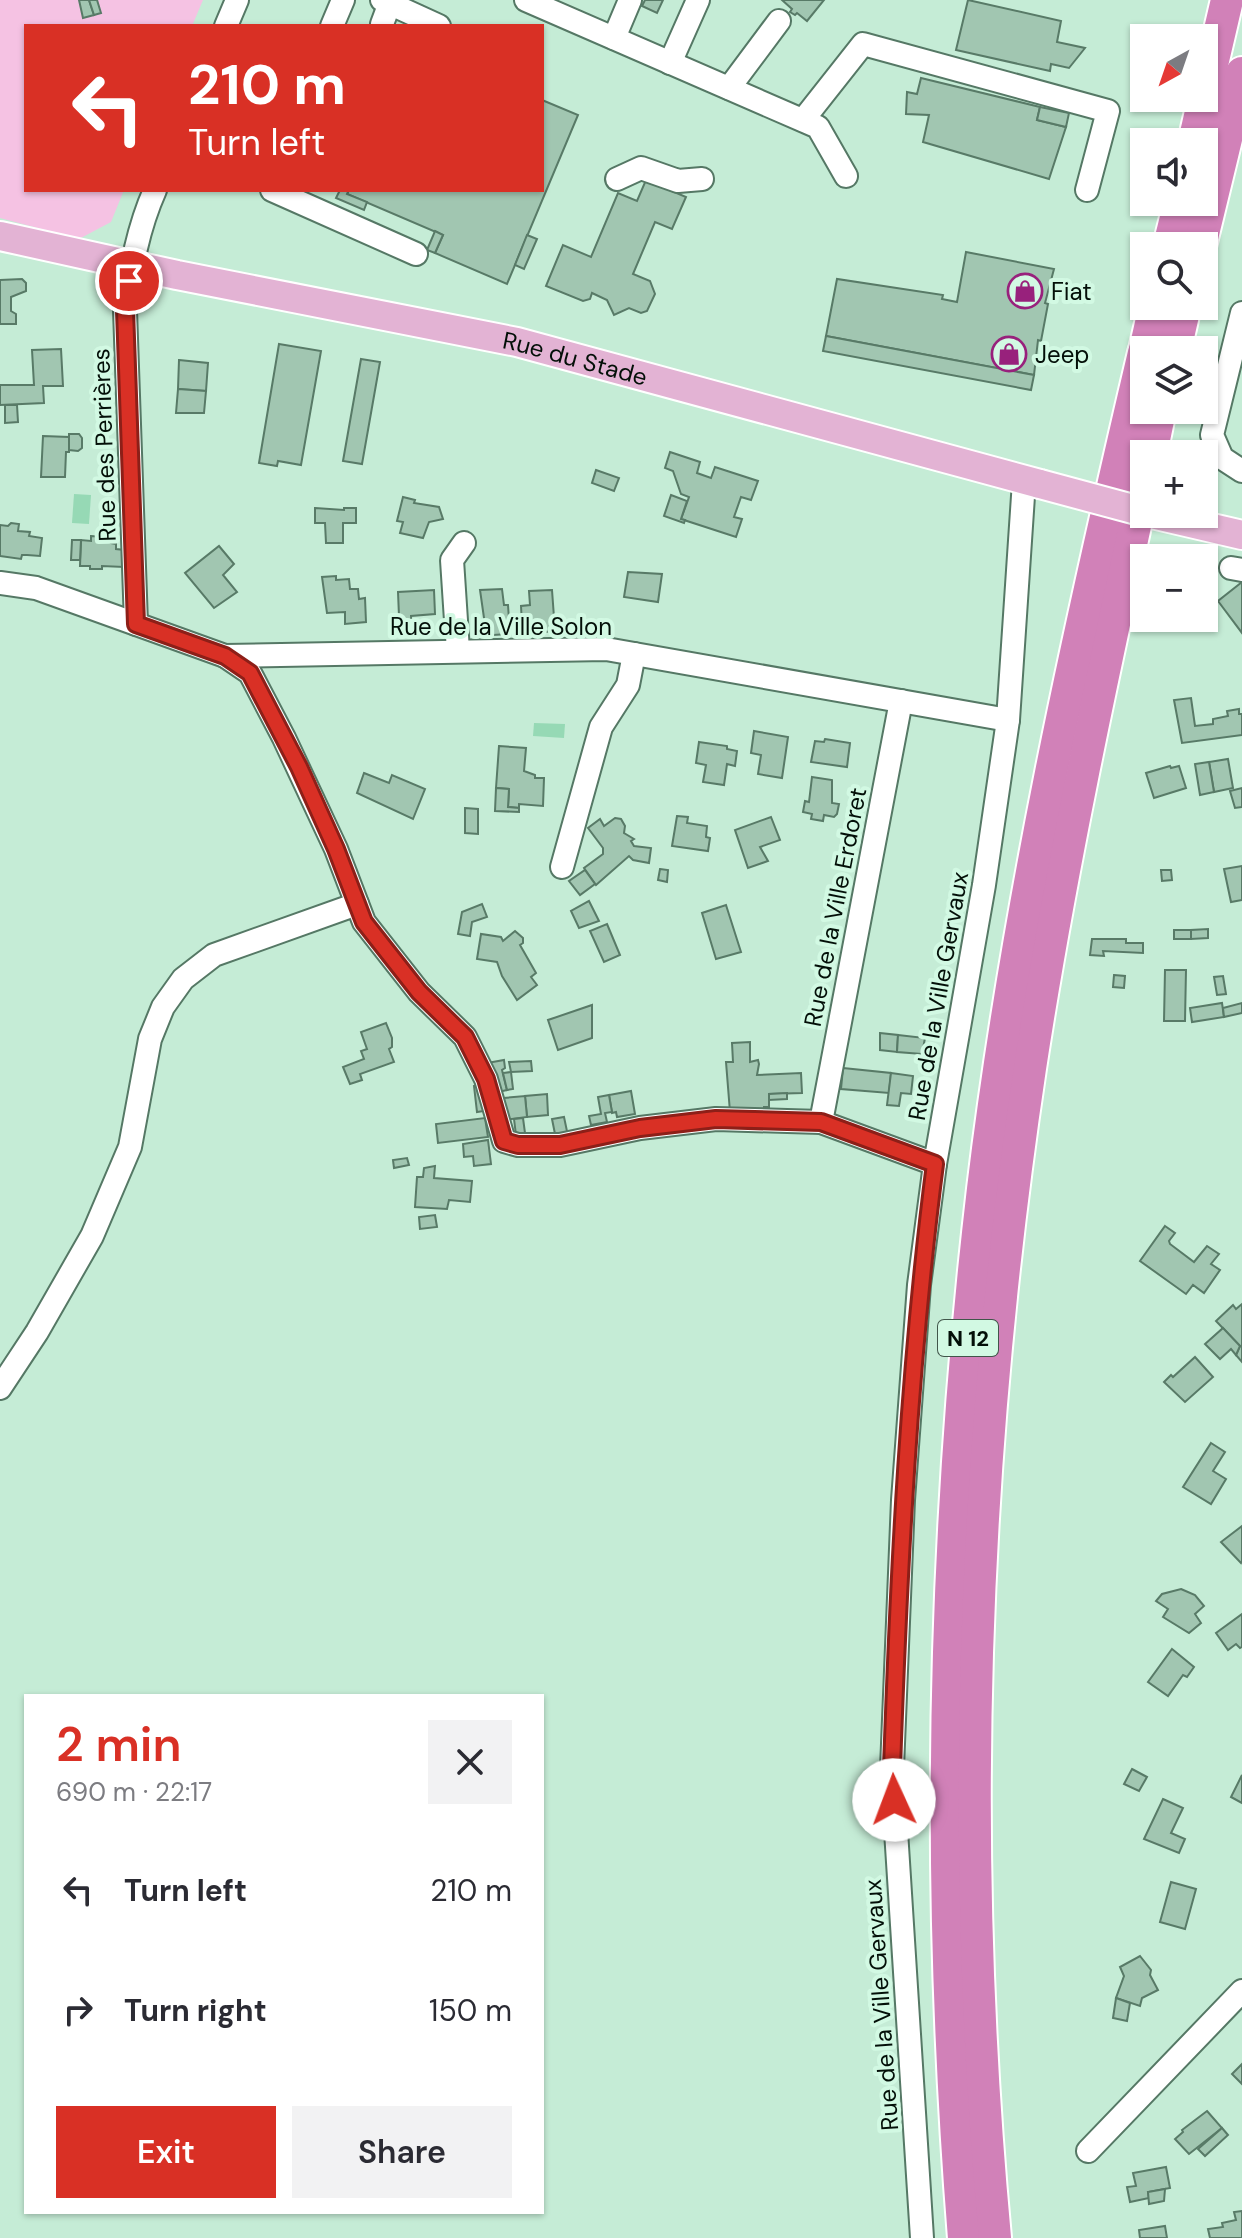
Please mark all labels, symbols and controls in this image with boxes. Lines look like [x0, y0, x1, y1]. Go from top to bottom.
north arrow [1130, 24, 1218, 112]
map controls [1130, 24, 1218, 632]
text: 210 m [188, 48, 346, 121]
icon: left [56, 56, 160, 160]
text: Turn left [188, 119, 325, 166]
button: sound [1130, 128, 1218, 216]
button: search [1130, 232, 1218, 320]
pin [95, 247, 163, 315]
icon: arrive [107, 259, 151, 303]
shop icon: Fiat [1006, 272, 1044, 310]
place label: Fiat [1051, 276, 1092, 307]
street label: Rue du Stade [500, 324, 651, 392]
shop icon: Jeep [990, 335, 1028, 373]
button: layers [1130, 336, 1218, 424]
place label: Jeep [1035, 339, 1089, 370]
street label: Rue des Perrières [85, 348, 123, 542]
button: + [1130, 440, 1218, 528]
button: − [1130, 544, 1218, 632]
street label: Rue de la Ville Solon [390, 611, 612, 642]
street label: Rue de la Ville Erdoret [797, 785, 873, 1029]
street label: Rue de la Ville Gervaux [901, 869, 975, 1123]
road number: N 12 [938, 1320, 998, 1356]
text: 2 min [56, 1713, 182, 1776]
button: close [428, 1720, 512, 1804]
position arrow [852, 1758, 936, 1842]
text: 690 m · 22:17 [56, 1775, 212, 1809]
icon: left [56, 1868, 100, 1912]
text: Turn left [124, 1871, 247, 1910]
text: 210 m [430, 1871, 512, 1910]
street label: Rue de la Ville Gervaux [857, 1878, 905, 2132]
icon: right [56, 1988, 100, 2032]
text: Turn right [124, 1991, 267, 2030]
text: 150 m [429, 1991, 512, 2030]
button: Exit [56, 2106, 276, 2198]
button: Share [292, 2106, 512, 2198]

